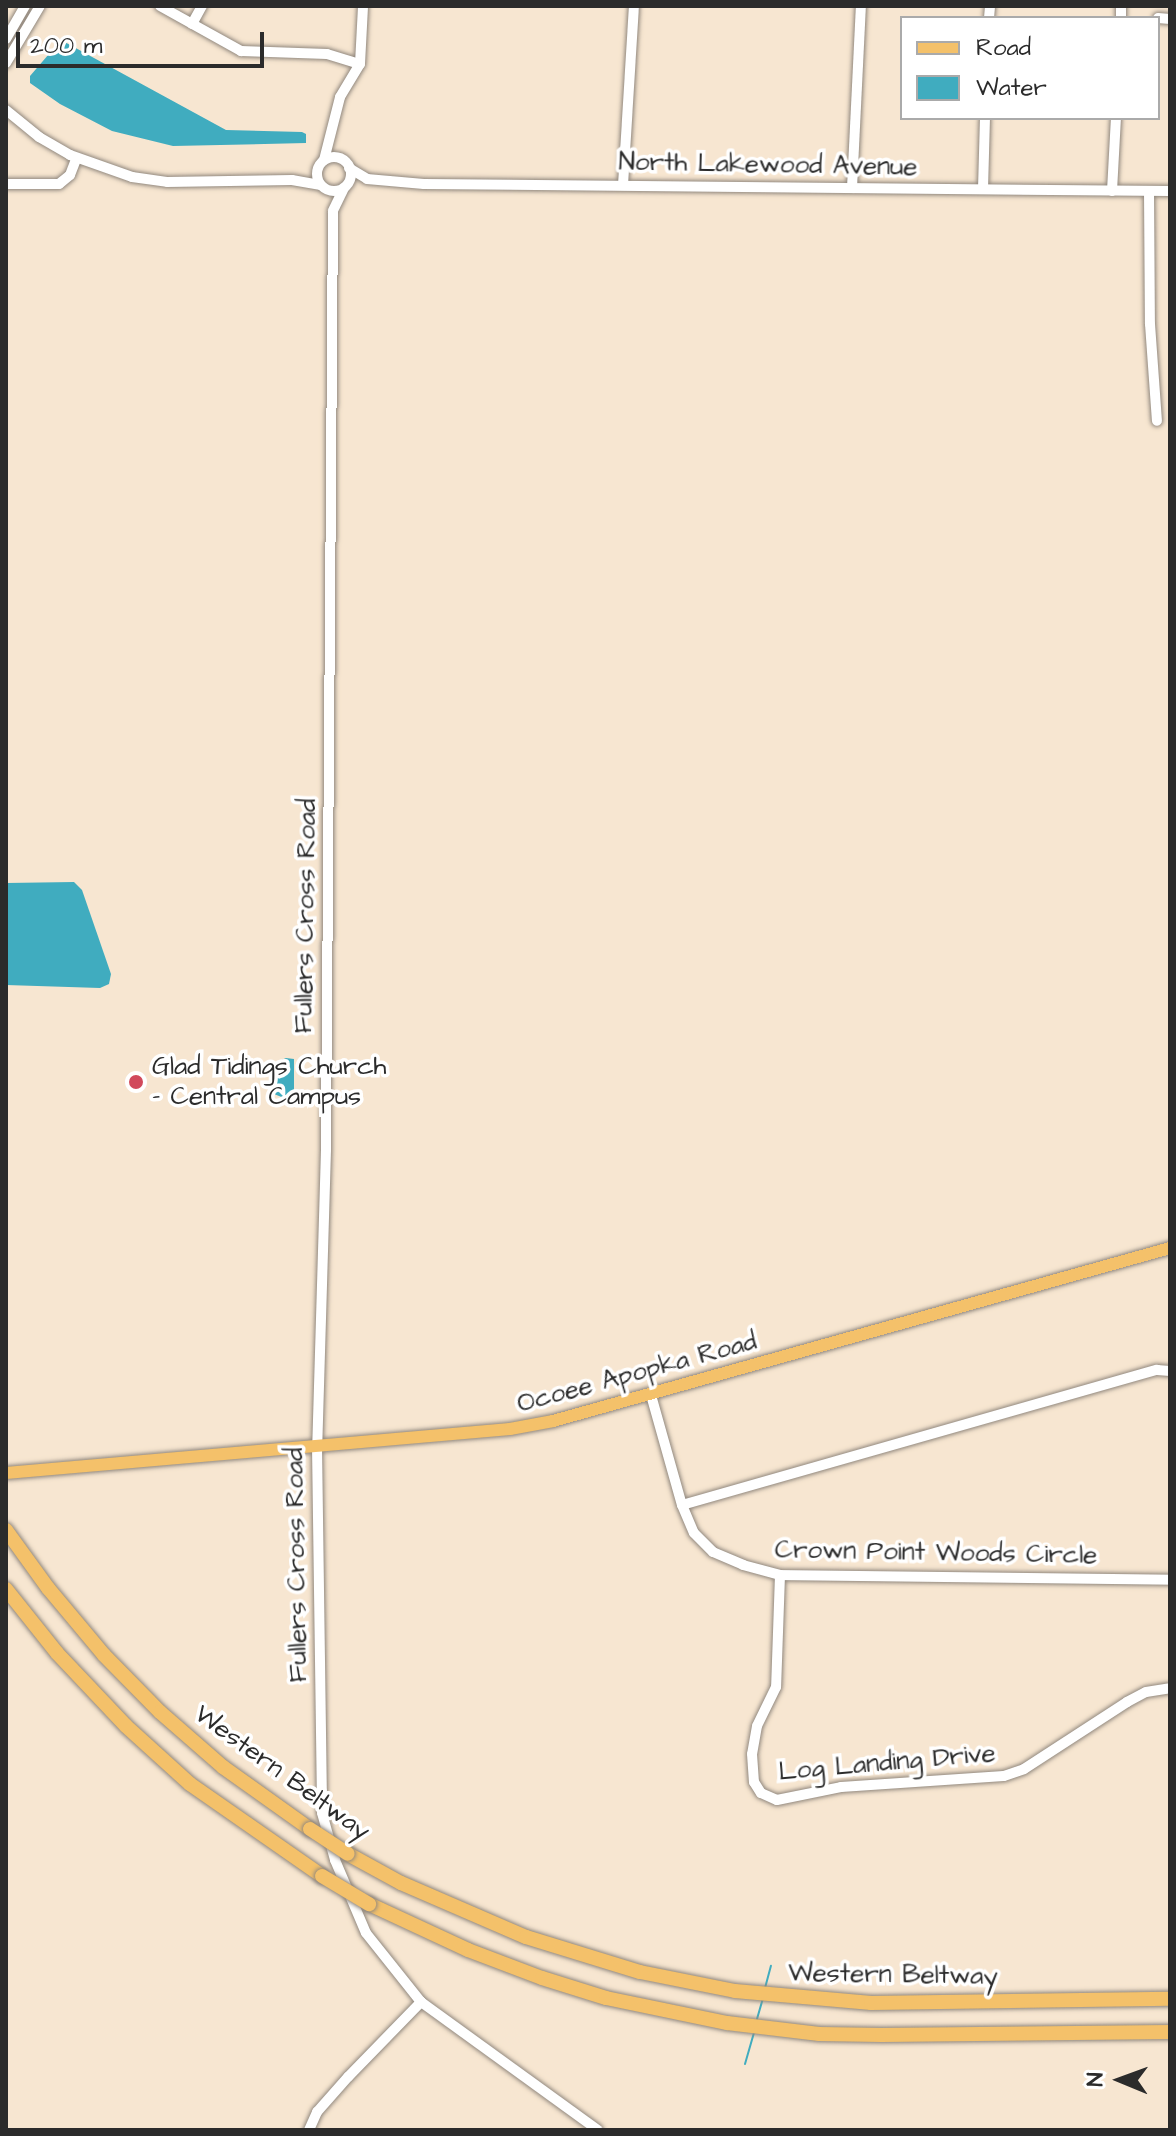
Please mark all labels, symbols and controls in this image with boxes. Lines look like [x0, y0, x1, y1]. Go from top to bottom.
scale bar [20, 16, 268, 66]
legend [900, 16, 1160, 120]
text: 200 m [30, 29, 102, 63]
text: Road [976, 31, 1031, 65]
text: Water [976, 71, 1047, 105]
street label: North Lakewood Avenue [618, 147, 918, 183]
street label: Fullers Cross Road [288, 798, 324, 1034]
place label: Glad Tidings Church - Central Campus [152, 1051, 386, 1112]
marker: Glad Tidings Church - Central Campus [127, 1073, 145, 1091]
street label: Ocoee Apopka Road [514, 1326, 760, 1420]
street label: Fullers Cross Road [279, 1447, 315, 1683]
street label: Crown Point Woods Circle [774, 1535, 1098, 1571]
street label: Western Beltway [188, 1699, 376, 1847]
street label: Log Landing Drive [777, 1738, 997, 1788]
street label: Western Beltway [788, 1958, 998, 1992]
north arrow [1080, 2040, 1160, 2120]
text: N [1080, 2072, 1111, 2087]

